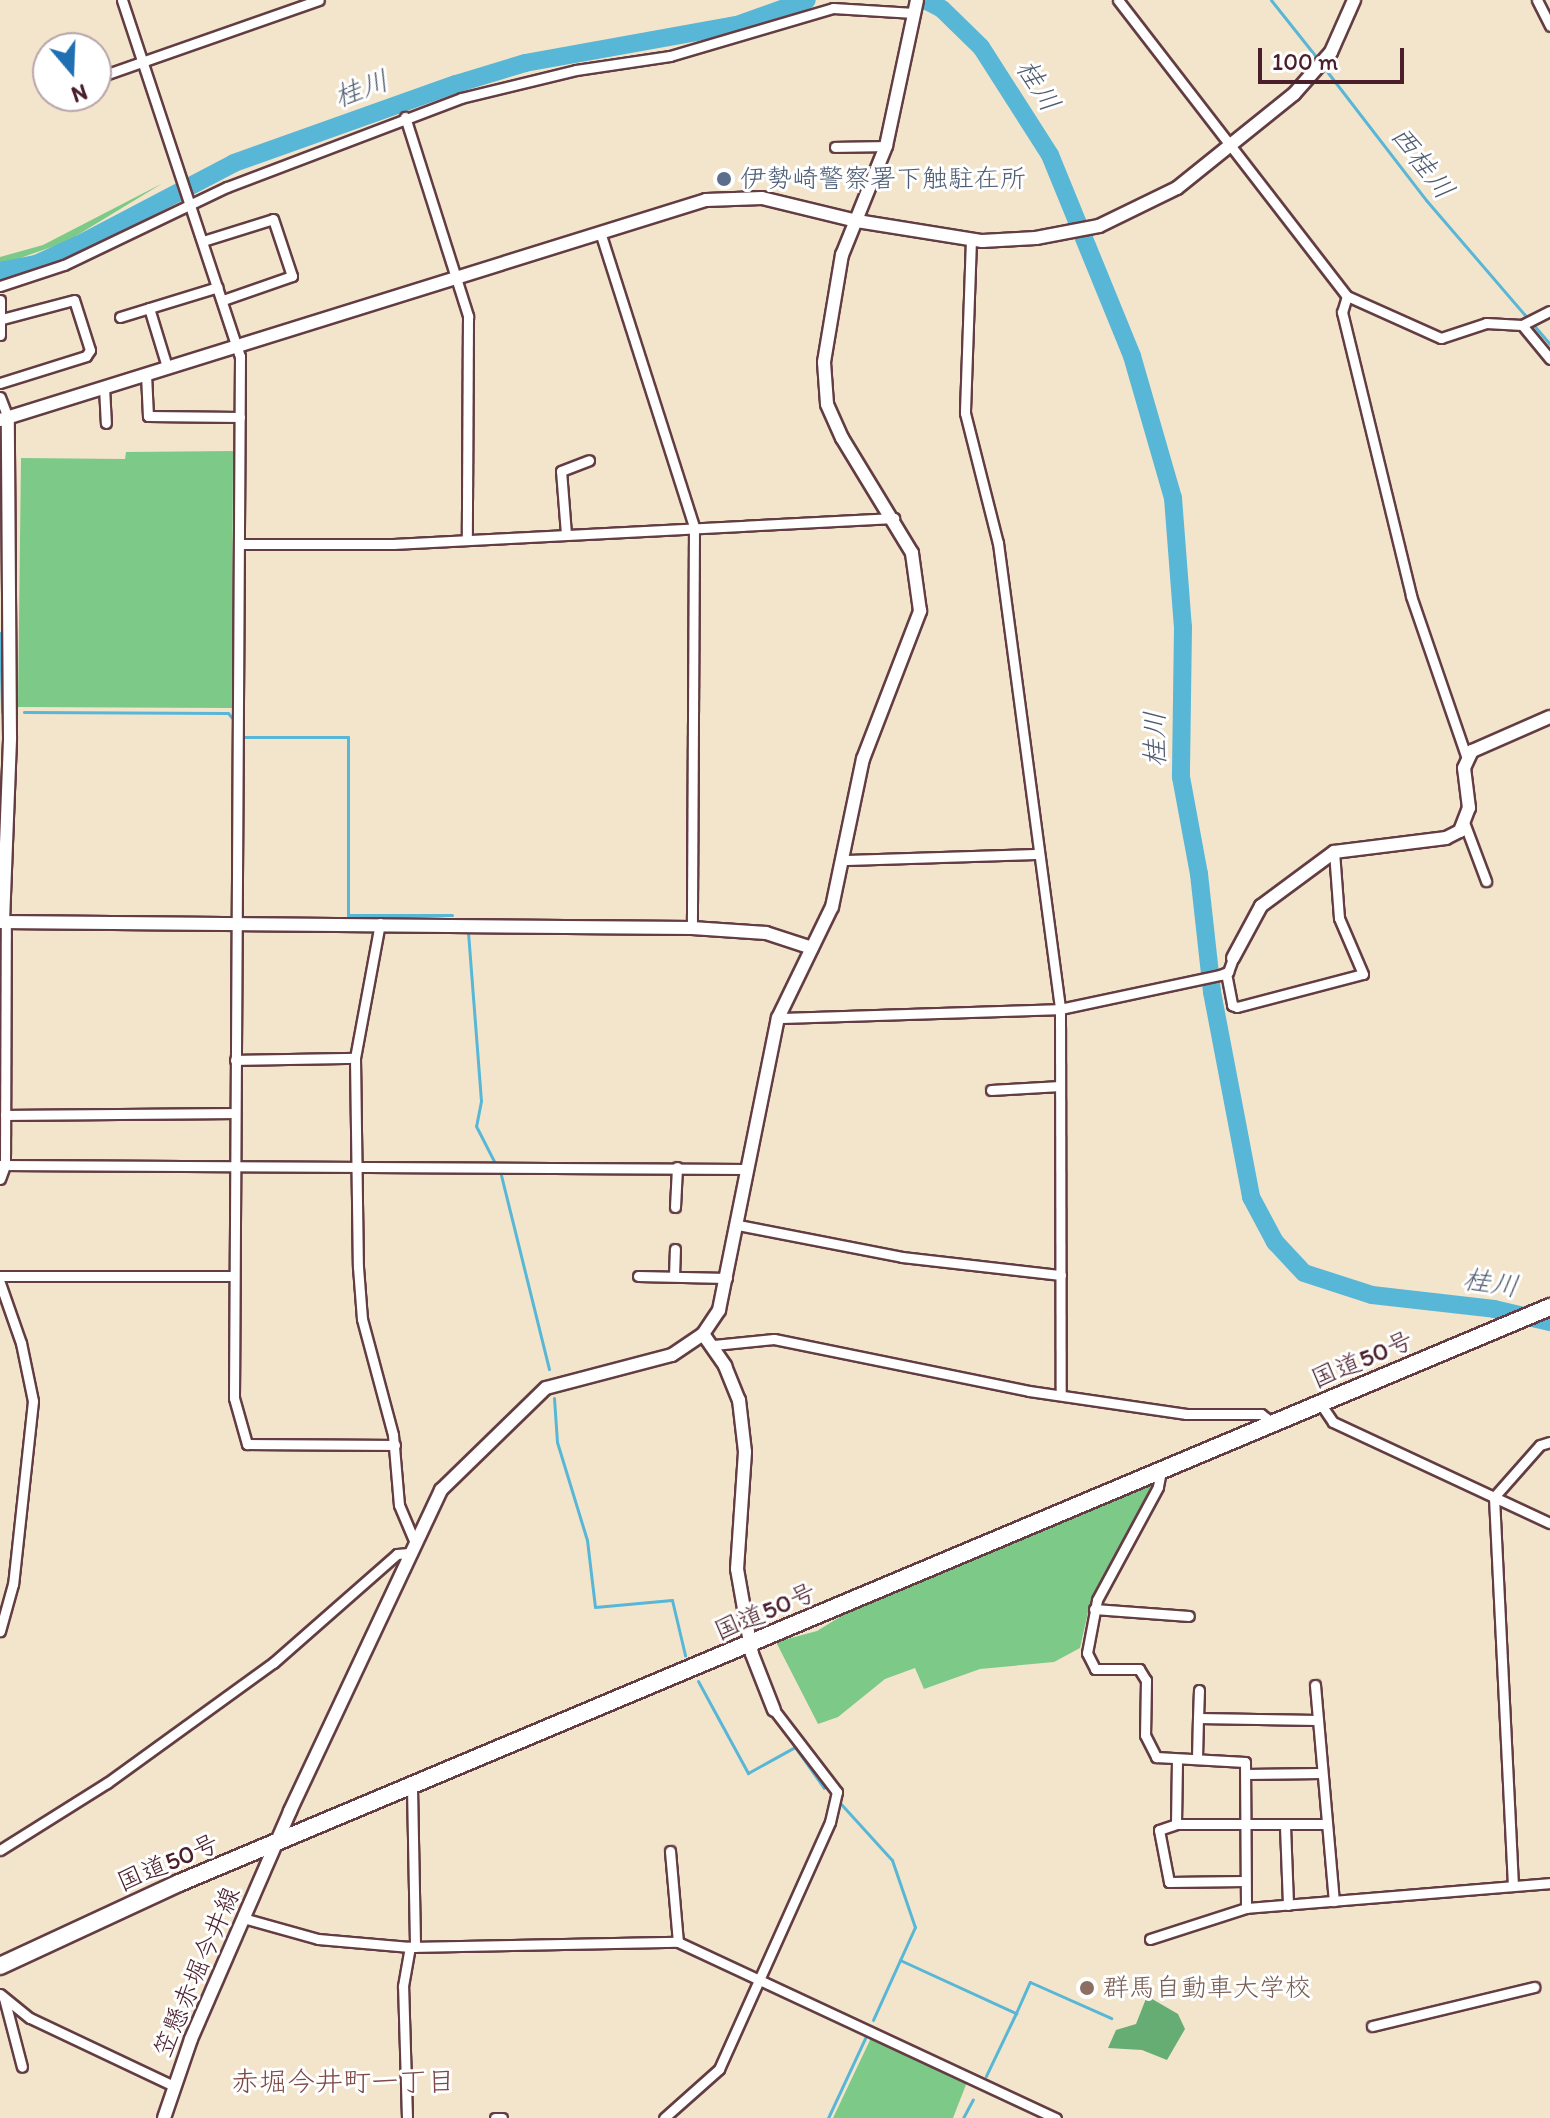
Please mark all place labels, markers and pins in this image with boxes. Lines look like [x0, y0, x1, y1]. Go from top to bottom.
place label: 伊勢崎警察署下触駐在所 [740, 163, 1026, 195]
marker: 伊勢崎警察署下触駐在所 [715, 170, 733, 188]
place label: 群馬自動車大学校 [1103, 1972, 1311, 2004]
marker: 群馬自動車大学校 [1078, 1979, 1096, 1997]

